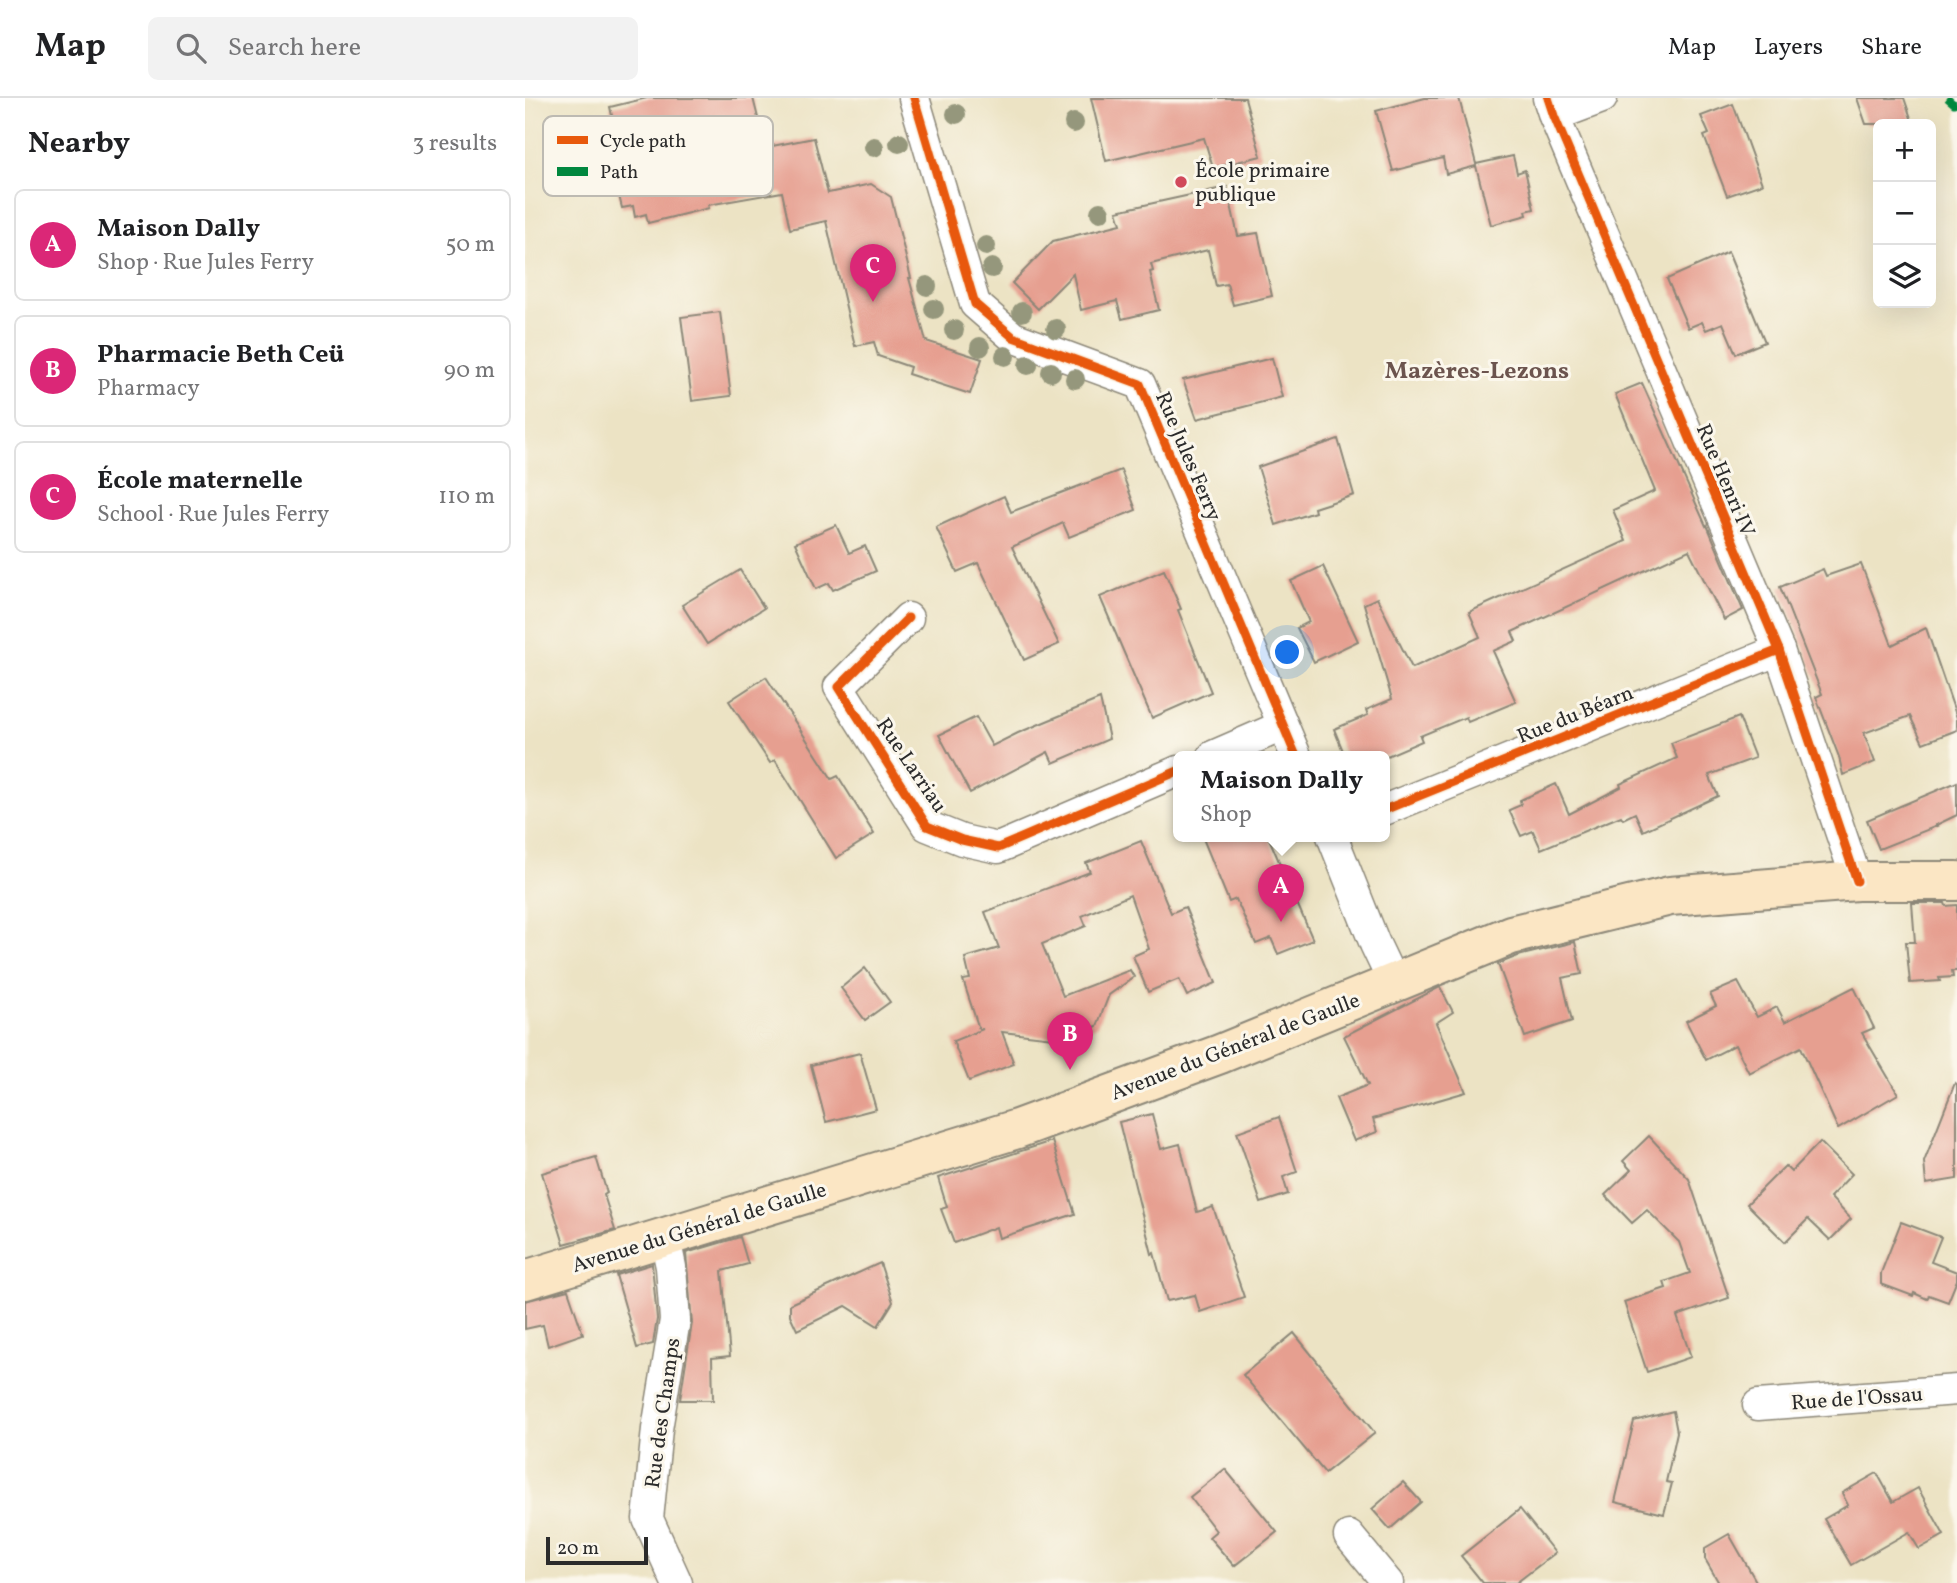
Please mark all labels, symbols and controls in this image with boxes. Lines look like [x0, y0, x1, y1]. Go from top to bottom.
search box [148, 17, 638, 80]
text: Map [35, 25, 106, 71]
icon: search [172, 29, 210, 67]
text: Search here [228, 30, 361, 66]
text: Map [1668, 31, 1716, 65]
text: Layers [1754, 31, 1823, 65]
text: Share [1861, 31, 1922, 65]
legend [543, 116, 773, 196]
map controls [1873, 119, 1936, 308]
button: + [1873, 119, 1936, 182]
text: Nearby [28, 123, 130, 165]
text: 3 results [412, 128, 497, 160]
text: Cycle path [600, 129, 686, 155]
place label: École primaire publique [1195, 157, 1330, 210]
text: Path [600, 160, 638, 186]
marker: École primaire publique [1173, 174, 1189, 190]
button: − [1873, 182, 1936, 245]
text: Maison Dally [97, 211, 260, 247]
text: A [45, 229, 61, 261]
text: 50 m [446, 229, 495, 261]
pin: C [850, 244, 896, 302]
button: layers [1873, 245, 1936, 308]
text: Shop · Rue Jules Ferry [97, 247, 314, 279]
text: Pharmacie Beth Ceü [97, 337, 344, 373]
text: B [45, 355, 61, 387]
text: 90 m [444, 355, 495, 387]
district label: Mazères-Lezons [1385, 355, 1569, 389]
text: Pharmacy [97, 373, 200, 405]
street label: Rue Jules Ferry [1147, 387, 1228, 526]
street label: Rue Henri IV [1688, 420, 1761, 541]
text: École maternelle [97, 463, 303, 499]
text: C [46, 481, 60, 513]
text: 110 m [438, 481, 495, 513]
text: School · Rue Jules Ferry [97, 499, 329, 531]
your location [1270, 635, 1304, 669]
street label: Rue du Béarn [1513, 679, 1638, 752]
street label: Rue Larriau [868, 713, 953, 819]
popup [1173, 751, 1390, 842]
text: Maison Dally [1200, 763, 1363, 799]
text: Shop [1200, 799, 1252, 831]
pin: A [1258, 864, 1304, 922]
street label: Avenue du Général de Gaulle [1107, 986, 1364, 1108]
pin: B [1047, 1012, 1093, 1070]
street label: Avenue du Général de Gaulle [569, 1176, 830, 1281]
street label: Rue des Champs [639, 1336, 688, 1490]
street label: Rue de l'Ossau [1790, 1380, 1924, 1419]
scale bar [546, 1534, 647, 1566]
text: 20 m [557, 1536, 599, 1562]

